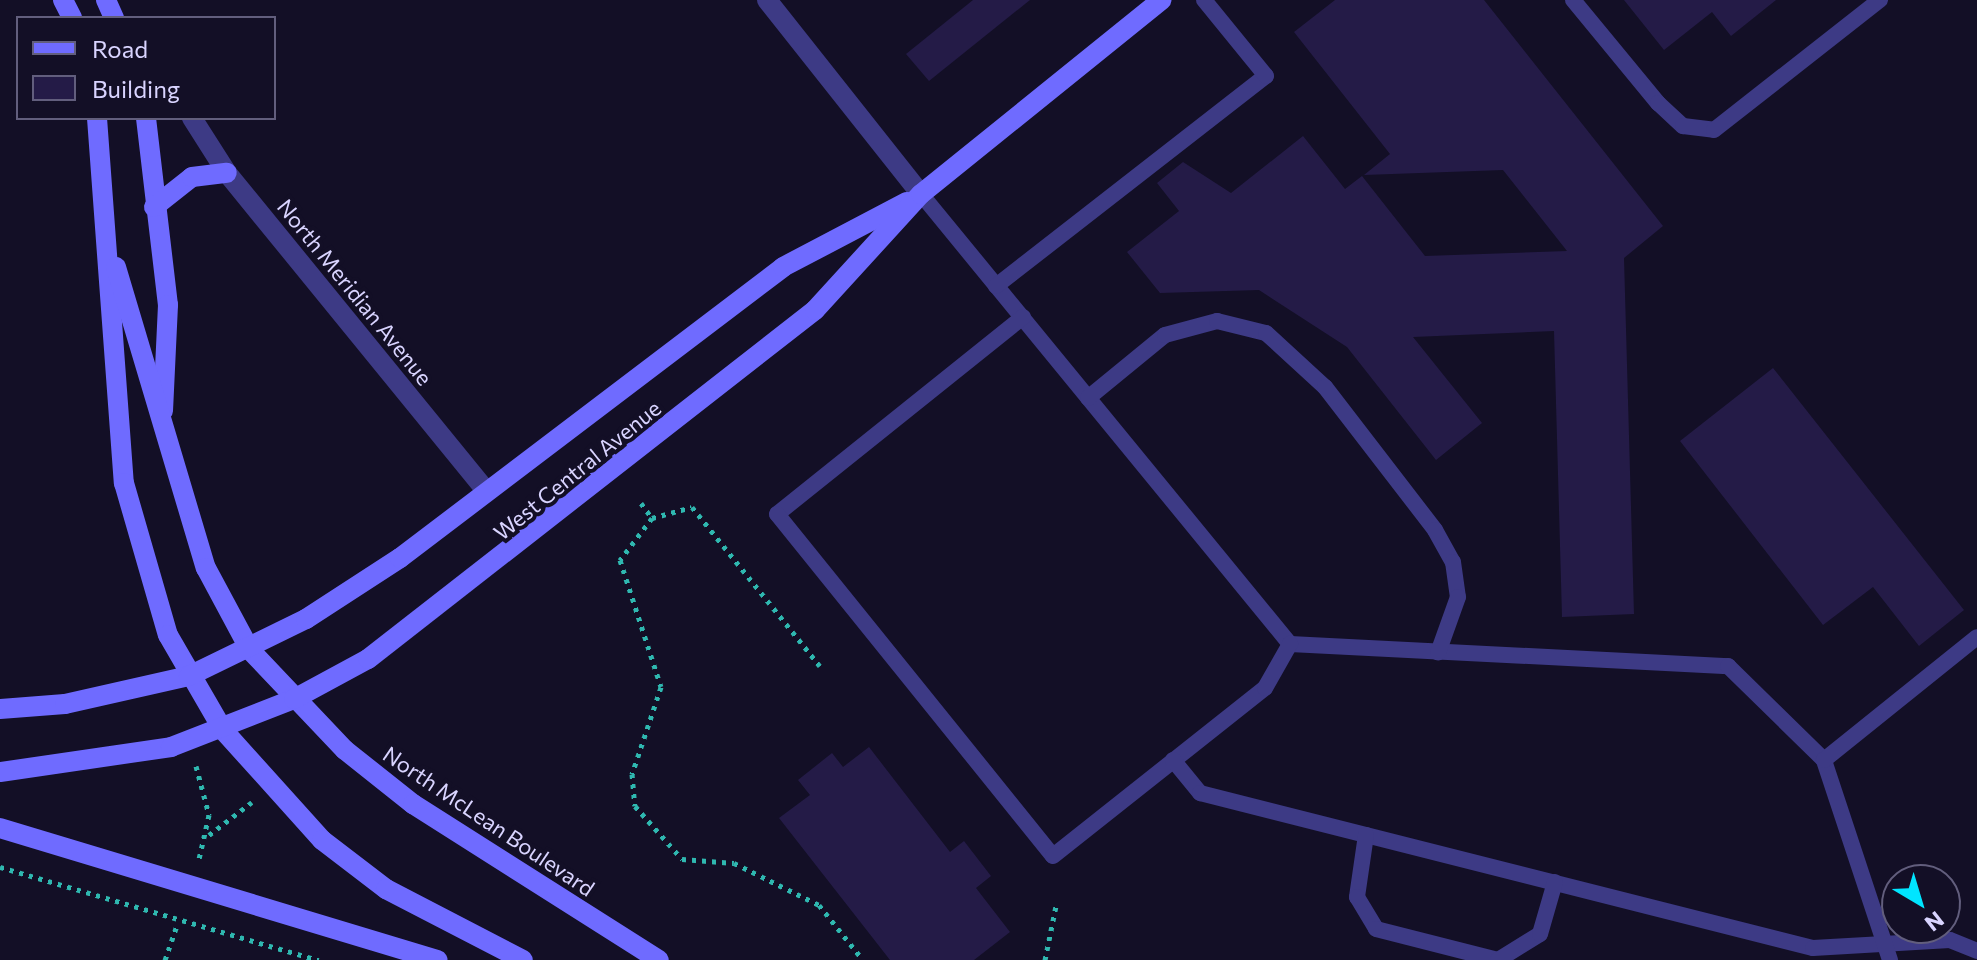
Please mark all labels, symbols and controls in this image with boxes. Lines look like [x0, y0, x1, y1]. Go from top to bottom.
legend [16, 16, 276, 120]
text: Road [92, 34, 148, 63]
text: Building [92, 74, 180, 103]
street label: North Meridian Avenue [272, 194, 438, 390]
street label: West Central Avenue [488, 395, 666, 545]
street label: North McLean Boulevard [378, 740, 600, 902]
north arrow [1881, 864, 1961, 944]
text: N [1920, 906, 1950, 937]

